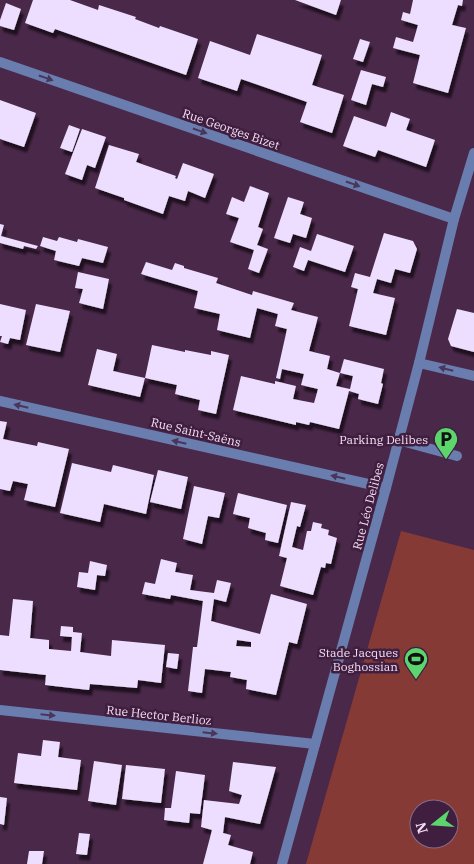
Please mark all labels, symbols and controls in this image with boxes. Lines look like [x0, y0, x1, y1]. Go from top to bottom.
one-way arrow [39, 74, 54, 82]
street label: Rue Georges Bizet [180, 105, 282, 153]
one-way arrow [192, 128, 207, 135]
one-way arrow [346, 180, 361, 188]
one-way arrow [439, 365, 454, 373]
one-way arrow [13, 402, 29, 410]
street label: Rue Saint-Saëns [150, 414, 243, 450]
parking icon: Parking Delibes [433, 426, 459, 460]
place label: Parking Delibes [339, 432, 428, 447]
one-way arrow [171, 437, 187, 445]
street label: Rue Léo Delibes [349, 461, 387, 551]
one-way arrow [329, 473, 345, 481]
place label: Stade Jacques Boghossian [319, 645, 398, 674]
sports icon: Stade Jacques Boghossian [403, 646, 429, 680]
street label: Rue Hector Berlioz [106, 702, 212, 728]
one-way arrow [41, 711, 57, 719]
one-way arrow [202, 729, 218, 737]
north arrow [409, 799, 459, 849]
text: N [411, 820, 432, 836]

